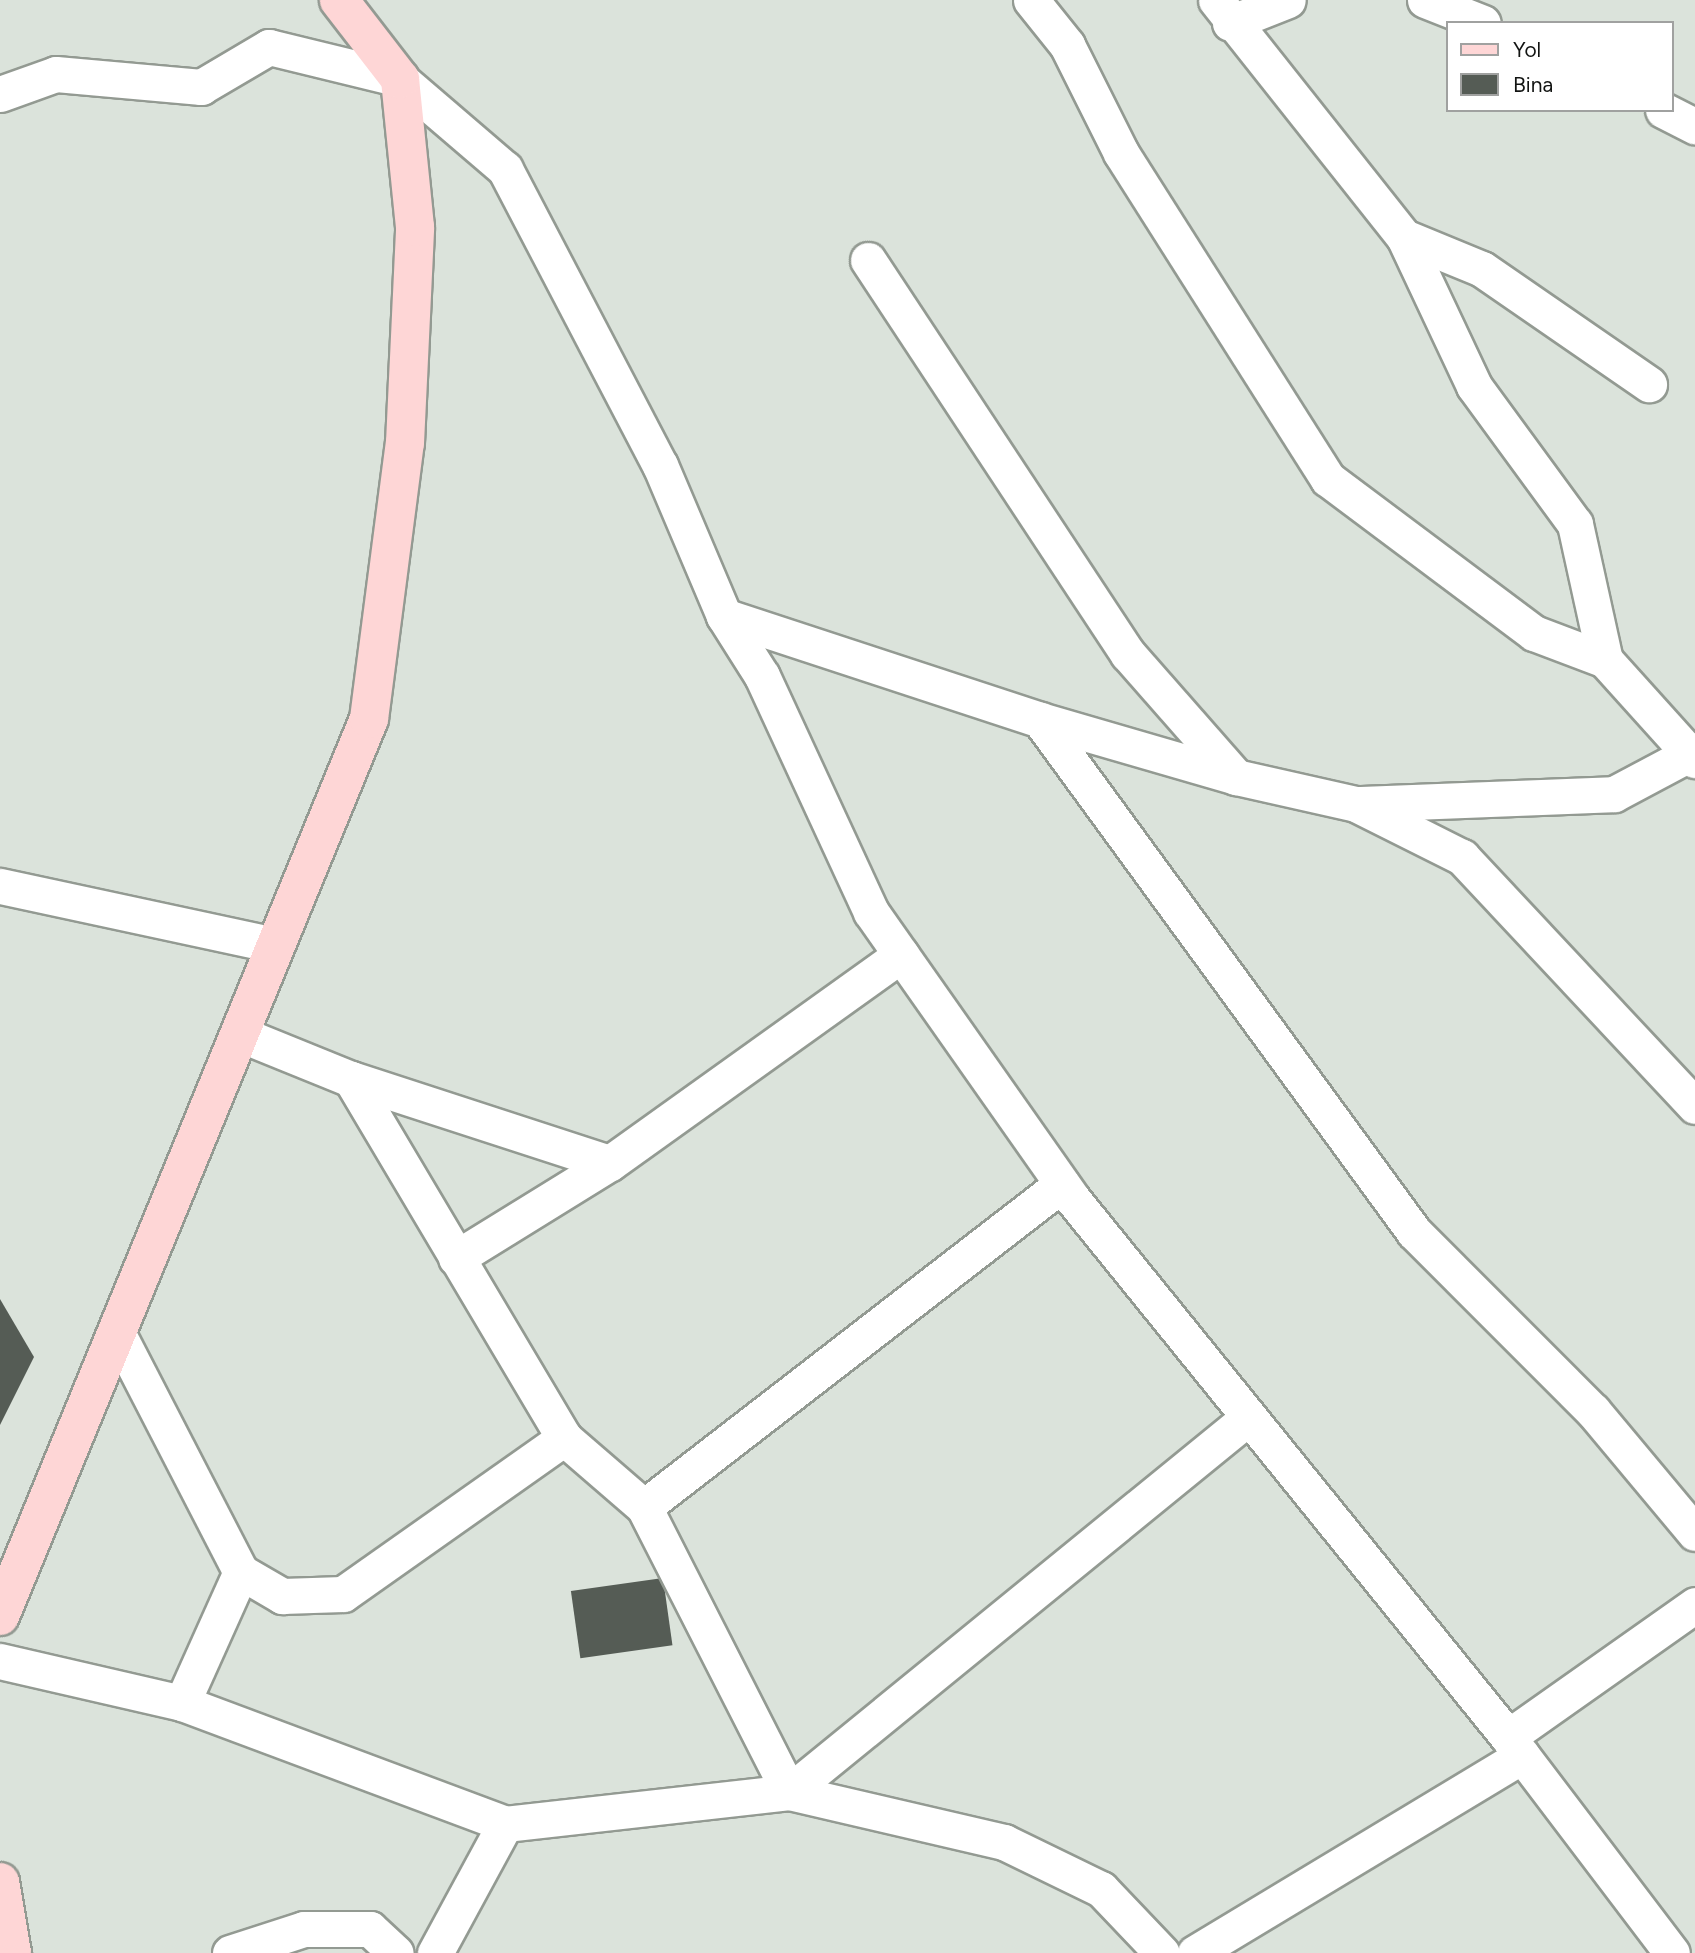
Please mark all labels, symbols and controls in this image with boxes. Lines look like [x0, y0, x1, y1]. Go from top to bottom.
legend [1446, 21, 1674, 112]
text: Yol [1513, 37, 1541, 62]
text: Bina [1513, 72, 1553, 97]

